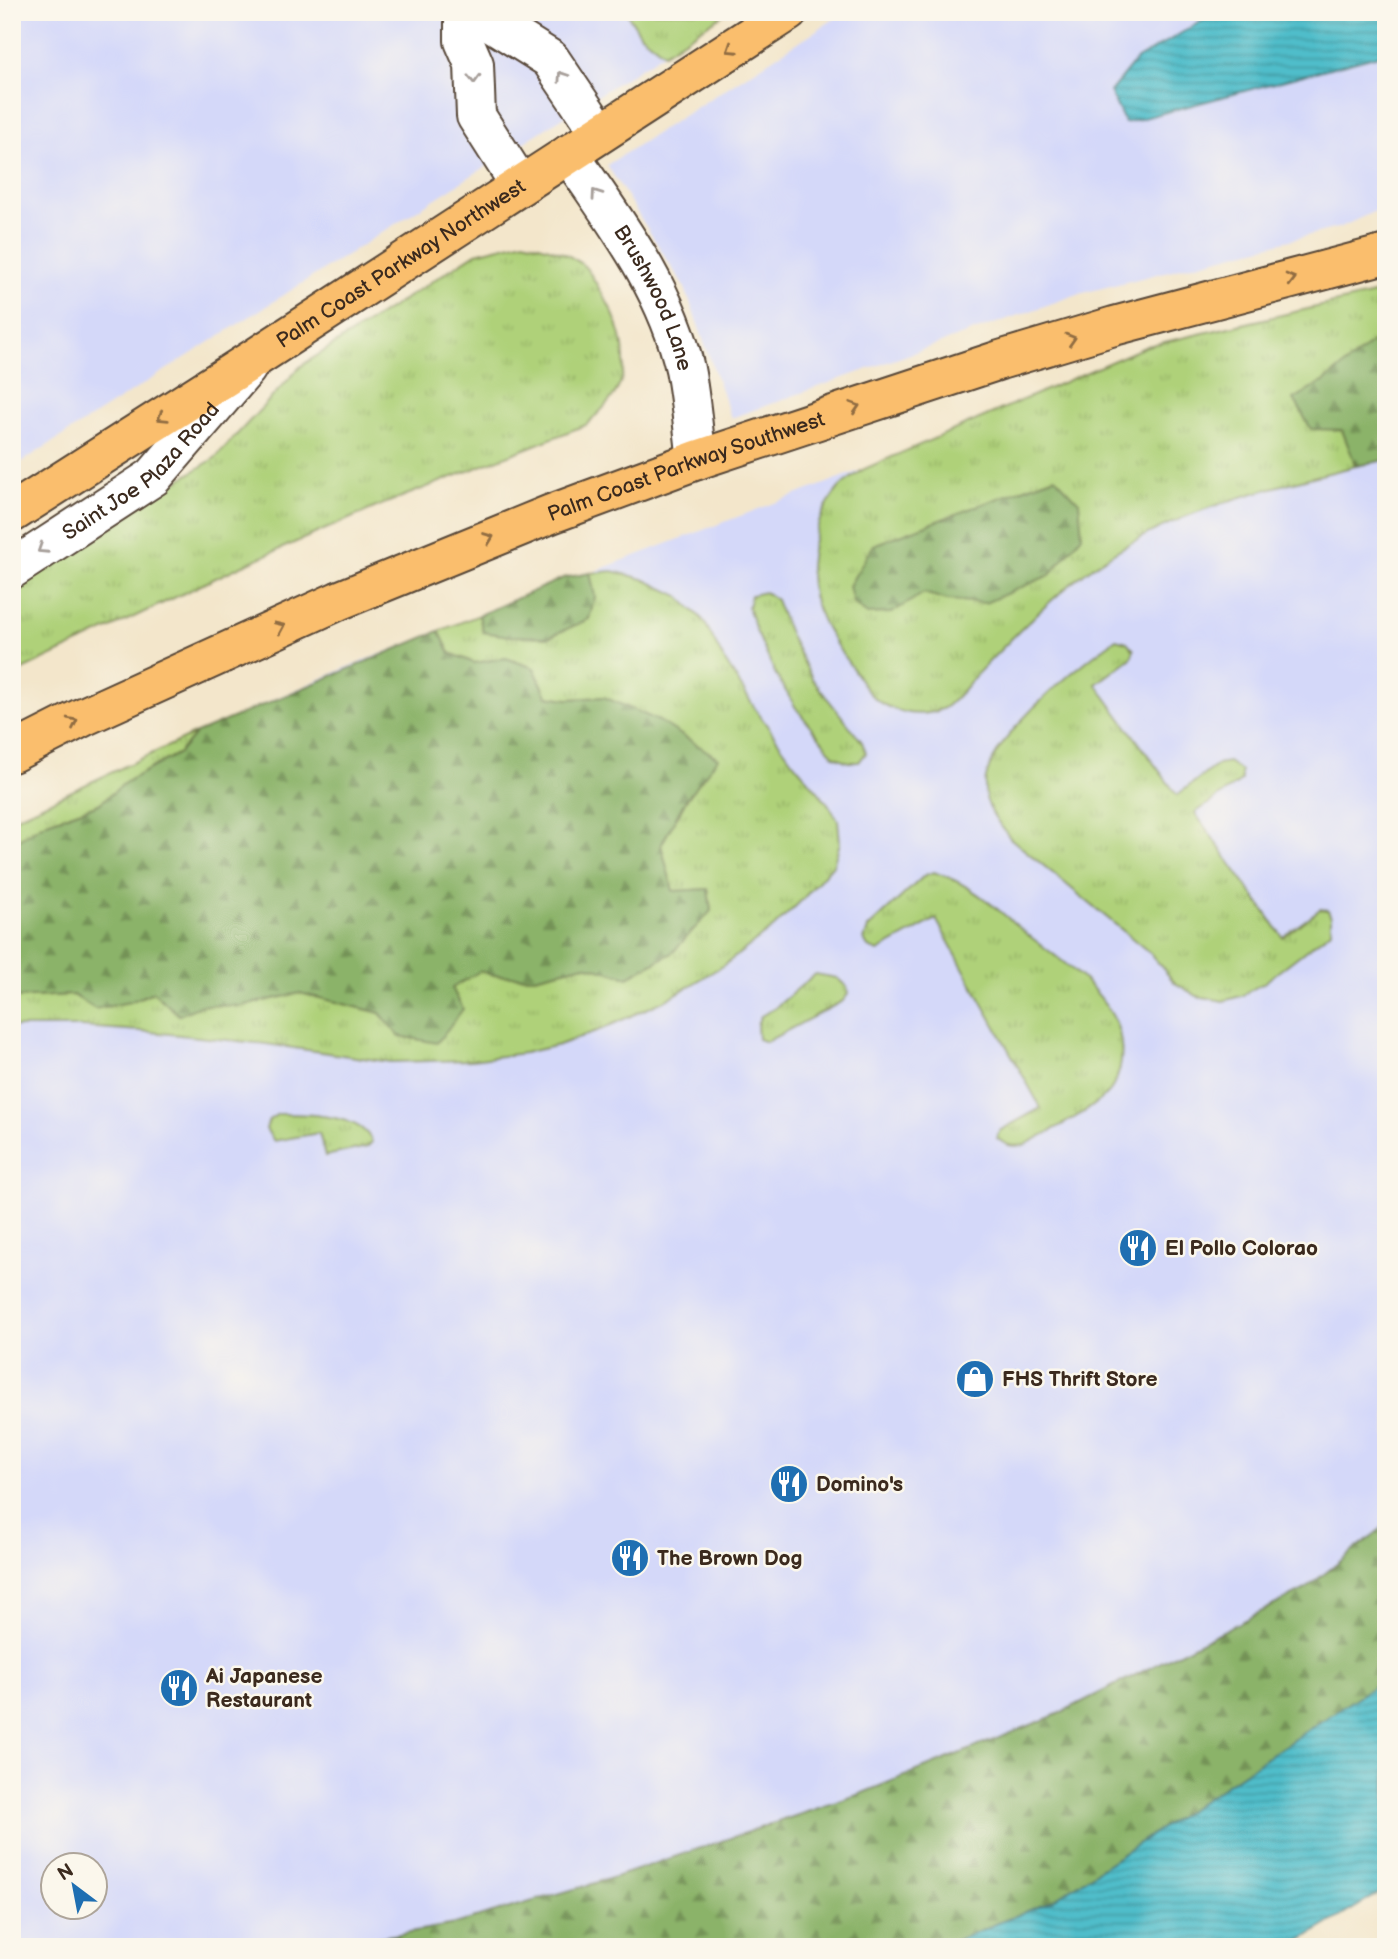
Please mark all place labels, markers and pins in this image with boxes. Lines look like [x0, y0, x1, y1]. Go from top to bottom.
restaurant icon: El Pollo Colorao [1117, 1227, 1159, 1269]
place label: El Pollo Colorao [1165, 1236, 1318, 1261]
shop icon: FHS Thrift Store [954, 1358, 996, 1400]
place label: FHS Thrift Store [1002, 1367, 1157, 1392]
restaurant icon: Domino's [768, 1463, 810, 1505]
place label: Domino's [816, 1472, 903, 1497]
restaurant icon: The Brown Dog [609, 1537, 651, 1579]
place label: The Brown Dog [657, 1546, 802, 1571]
place label: Ai Japanese Restaurant [205, 1664, 323, 1713]
restaurant icon: Ai Japanese Restaurant [158, 1667, 200, 1709]

